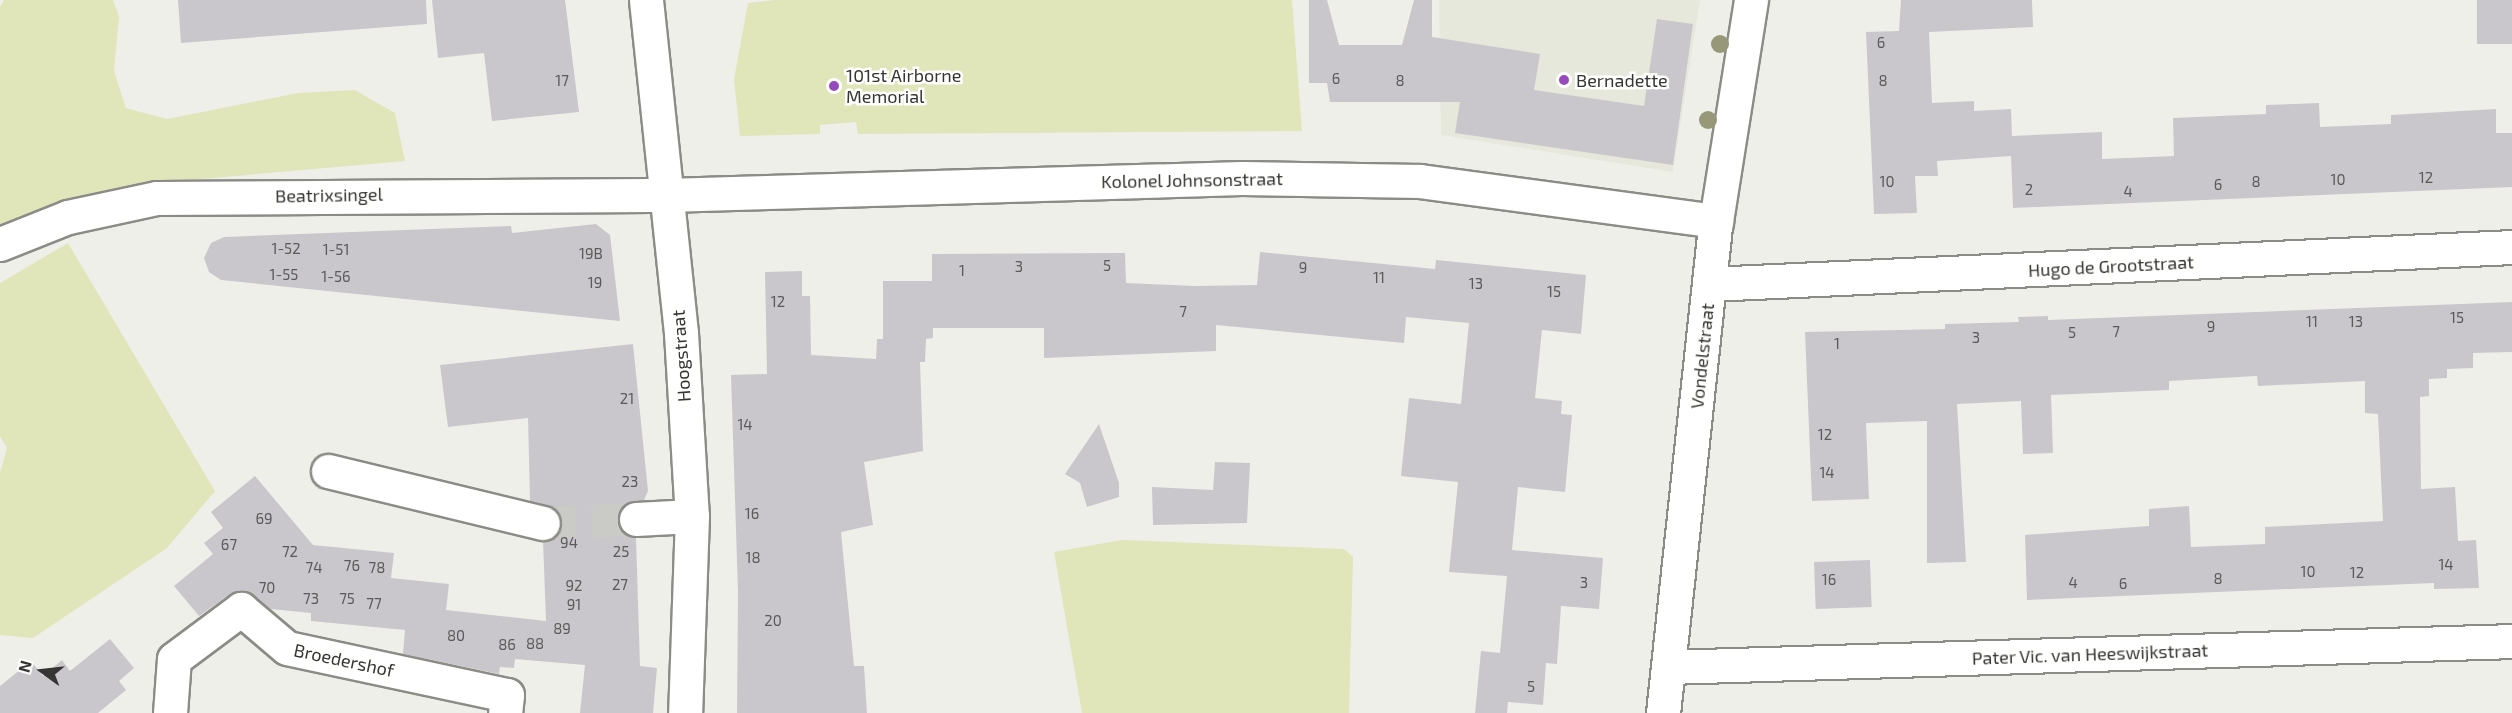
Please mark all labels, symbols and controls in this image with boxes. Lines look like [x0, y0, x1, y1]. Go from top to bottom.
house number: 6 [1877, 34, 1885, 52]
place label: 101st Airborne Memorial [846, 65, 962, 107]
place label: Bernadette [1576, 69, 1668, 91]
house number: 6 [1332, 70, 1340, 88]
house number: 17 [555, 72, 569, 90]
house number: 8 [1395, 72, 1405, 90]
house number: 8 [1878, 72, 1888, 90]
marker: Bernadette [1557, 73, 1571, 87]
marker: 101st Airborne Memorial [827, 79, 841, 93]
street label: Kolonel Johnsonstraat [1101, 168, 1283, 192]
house number: 12 [2419, 169, 2433, 187]
house number: 10 [2330, 171, 2346, 189]
house number: 10 [1879, 173, 1895, 191]
house number: 8 [2251, 173, 2261, 191]
house number: 6 [2214, 176, 2222, 194]
house number: 2 [2025, 181, 2033, 199]
street label: Beatrixsingel [275, 183, 383, 207]
house number: 4 [2123, 183, 2133, 201]
house number: 1-52 [271, 240, 301, 258]
house number: 1-51 [323, 241, 349, 259]
house number: 19B [579, 245, 603, 263]
street label: Hugo de Grootstraat [2028, 251, 2194, 281]
house number: 5 [1103, 257, 1111, 275]
house number: 3 [1015, 258, 1023, 276]
house number: 9 [1299, 259, 1307, 277]
house number: 1 [959, 262, 965, 280]
house number: 1-55 [270, 266, 298, 284]
house number: 1-56 [321, 268, 351, 286]
house number: 11 [1373, 269, 1385, 287]
house number: 19 [588, 274, 602, 292]
house number: 13 [1469, 275, 1483, 293]
house number: 15 [1547, 283, 1561, 301]
house number: 12 [771, 293, 785, 311]
street label: Vondelstraat [1686, 302, 1718, 410]
house number: 7 [1179, 303, 1187, 321]
street label: Hoogstraat [667, 309, 695, 403]
house number: 15 [2450, 309, 2464, 327]
house number: 11 [2306, 313, 2318, 331]
house number: 13 [2349, 313, 2363, 331]
house number: 9 [2207, 318, 2215, 336]
house number: 7 [2112, 323, 2120, 341]
house number: 5 [2068, 324, 2076, 342]
house number: 3 [1972, 329, 1980, 347]
house number: 1 [1834, 335, 1840, 353]
house number: 21 [620, 390, 634, 408]
house number: 14 [737, 416, 753, 434]
house number: 12 [1818, 426, 1832, 444]
house number: 14 [1819, 464, 1835, 482]
house number: 23 [622, 473, 638, 491]
house number: 16 [745, 505, 759, 523]
house number: 69 [255, 510, 273, 528]
house number: 94 [560, 534, 578, 552]
house number: 67 [221, 536, 237, 554]
house number: 72 [282, 543, 298, 561]
house number: 25 [613, 543, 629, 561]
house number: 18 [745, 549, 761, 567]
house number: 14 [2438, 556, 2454, 574]
house number: 76 [344, 557, 360, 575]
house number: 74 [306, 559, 322, 577]
house number: 78 [369, 559, 385, 577]
house number: 10 [2300, 563, 2316, 581]
house number: 12 [2350, 564, 2364, 582]
house number: 8 [2213, 570, 2223, 588]
house number: 16 [1822, 571, 1836, 589]
house number: 3 [1580, 574, 1588, 592]
house number: 4 [2068, 574, 2078, 592]
house number: 6 [2119, 575, 2127, 593]
house number: 27 [612, 576, 628, 594]
house number: 92 [565, 577, 583, 595]
house number: 70 [259, 579, 275, 597]
house number: 73 [303, 590, 319, 608]
house number: 75 [339, 590, 355, 608]
house number: 77 [366, 595, 382, 613]
house number: 91 [567, 596, 581, 614]
house number: 20 [764, 612, 782, 630]
house number: 89 [553, 620, 571, 638]
house number: 80 [447, 627, 465, 645]
house number: 88 [526, 635, 544, 653]
house number: 86 [498, 636, 516, 654]
street label: Broedershof [292, 639, 396, 681]
street label: Pater Vic. van Heeswijkstraat [1971, 639, 2209, 669]
north arrow [12, 641, 72, 701]
text: N [13, 658, 35, 674]
house number: 5 [1527, 678, 1535, 696]

